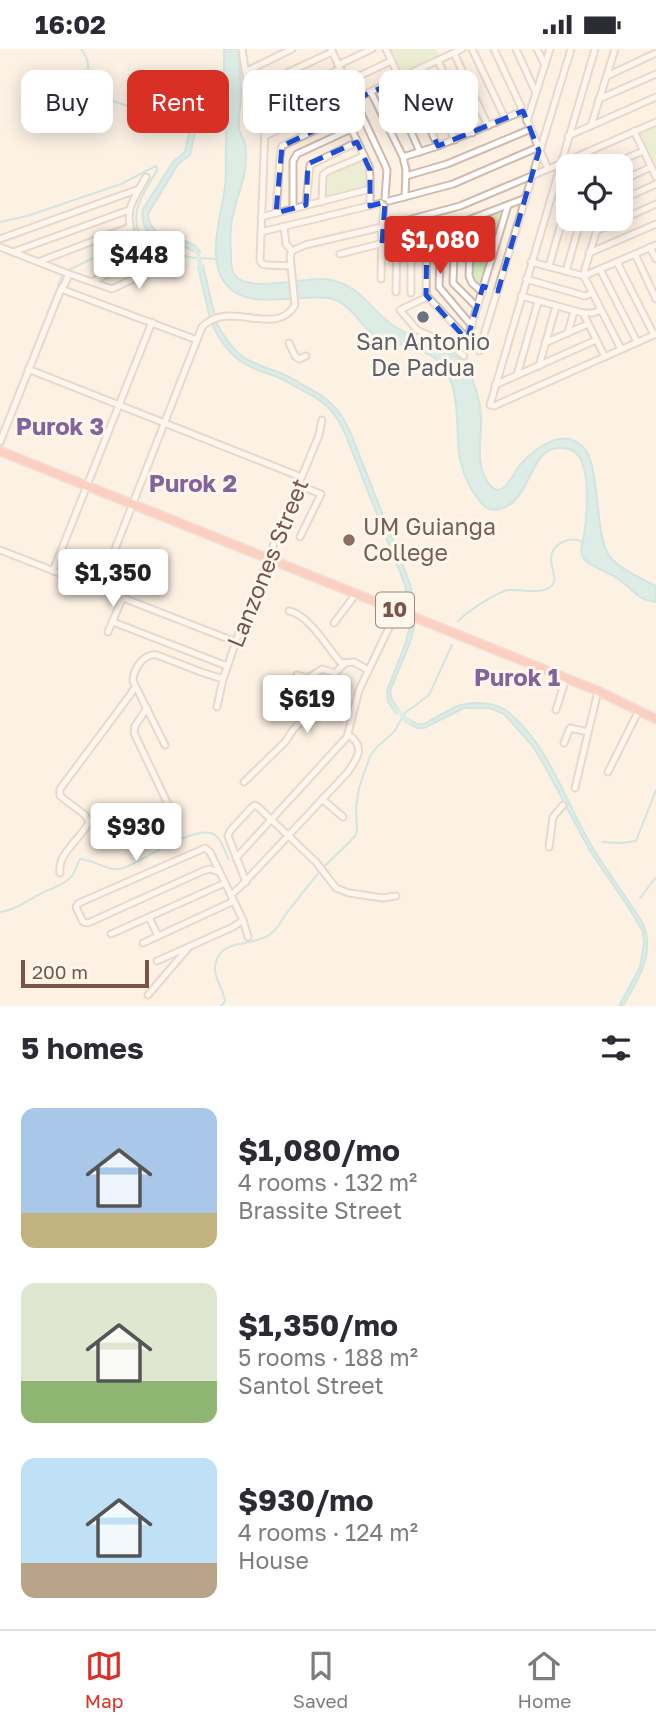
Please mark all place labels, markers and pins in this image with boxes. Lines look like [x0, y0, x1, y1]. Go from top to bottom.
pin: $1,080 [383, 217, 497, 276]
pin: $448 [98, 231, 180, 291]
marker: San Antonio De Padua [415, 309, 431, 325]
place label: San Antonio De Padua [356, 327, 490, 381]
place label: UM Guianga College [363, 512, 496, 566]
marker: UM Guianga College [341, 532, 357, 548]
pin: $1,350 [56, 549, 170, 609]
pin: $619 [266, 675, 348, 735]
pin: $930 [95, 803, 177, 863]

